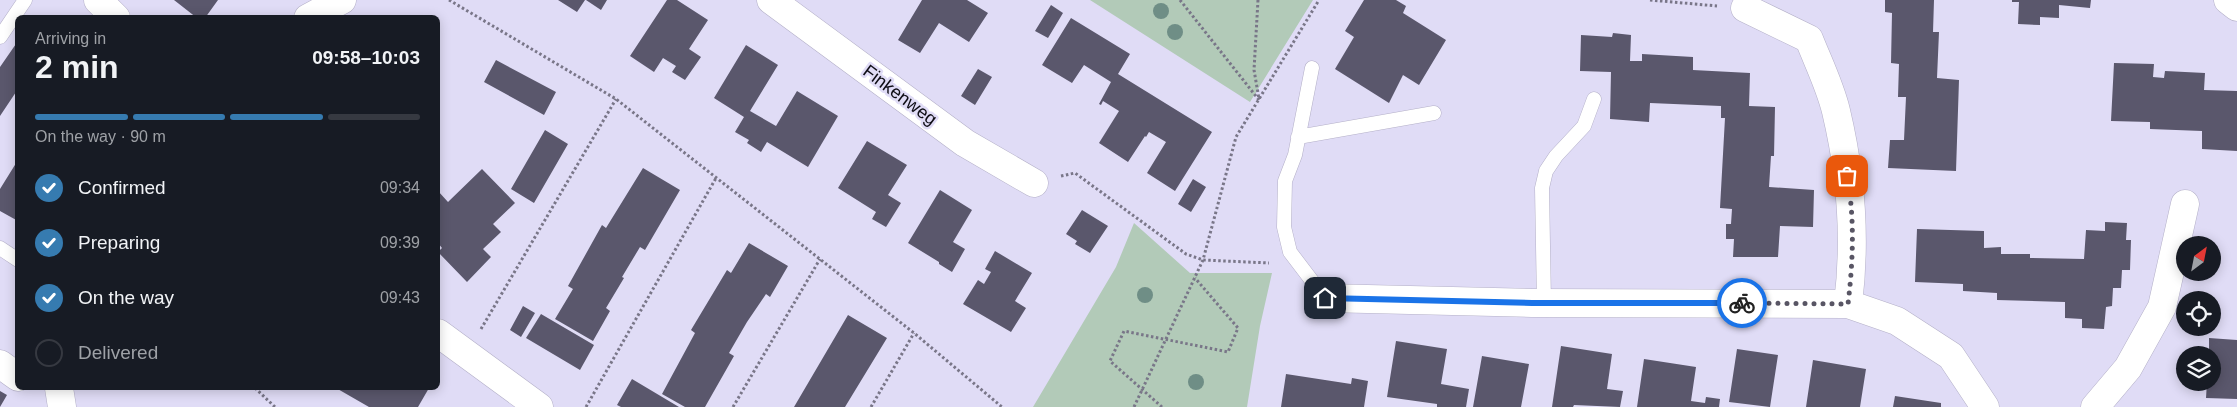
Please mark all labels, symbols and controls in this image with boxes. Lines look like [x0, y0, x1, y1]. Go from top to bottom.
text: Arriving in [35, 30, 106, 47]
text: 09:58–10:03 [312, 47, 420, 68]
text: 2 min [35, 49, 119, 85]
street label: Finkenweg [859, 61, 941, 129]
text: On the way · 90 m [35, 128, 166, 145]
pin [1826, 155, 1868, 197]
icon: bag [1833, 162, 1861, 190]
icon: check [35, 174, 63, 202]
text: Confirmed [78, 177, 166, 198]
text: 09:34 [380, 179, 420, 196]
icon: check [35, 229, 63, 257]
text: Preparing [78, 232, 160, 253]
text: 09:39 [380, 234, 420, 251]
north arrow [2176, 236, 2221, 281]
map controls [2176, 236, 2221, 391]
pin [1304, 277, 1346, 319]
courier [1717, 278, 1767, 328]
icon: check [35, 284, 63, 312]
icon: home [1311, 284, 1339, 312]
text: On the way [78, 287, 174, 308]
text: 09:43 [380, 289, 420, 306]
icon: bike [1728, 289, 1756, 317]
button: locate [2176, 291, 2221, 336]
text: Delivered [78, 342, 158, 363]
button: layers [2176, 346, 2221, 391]

